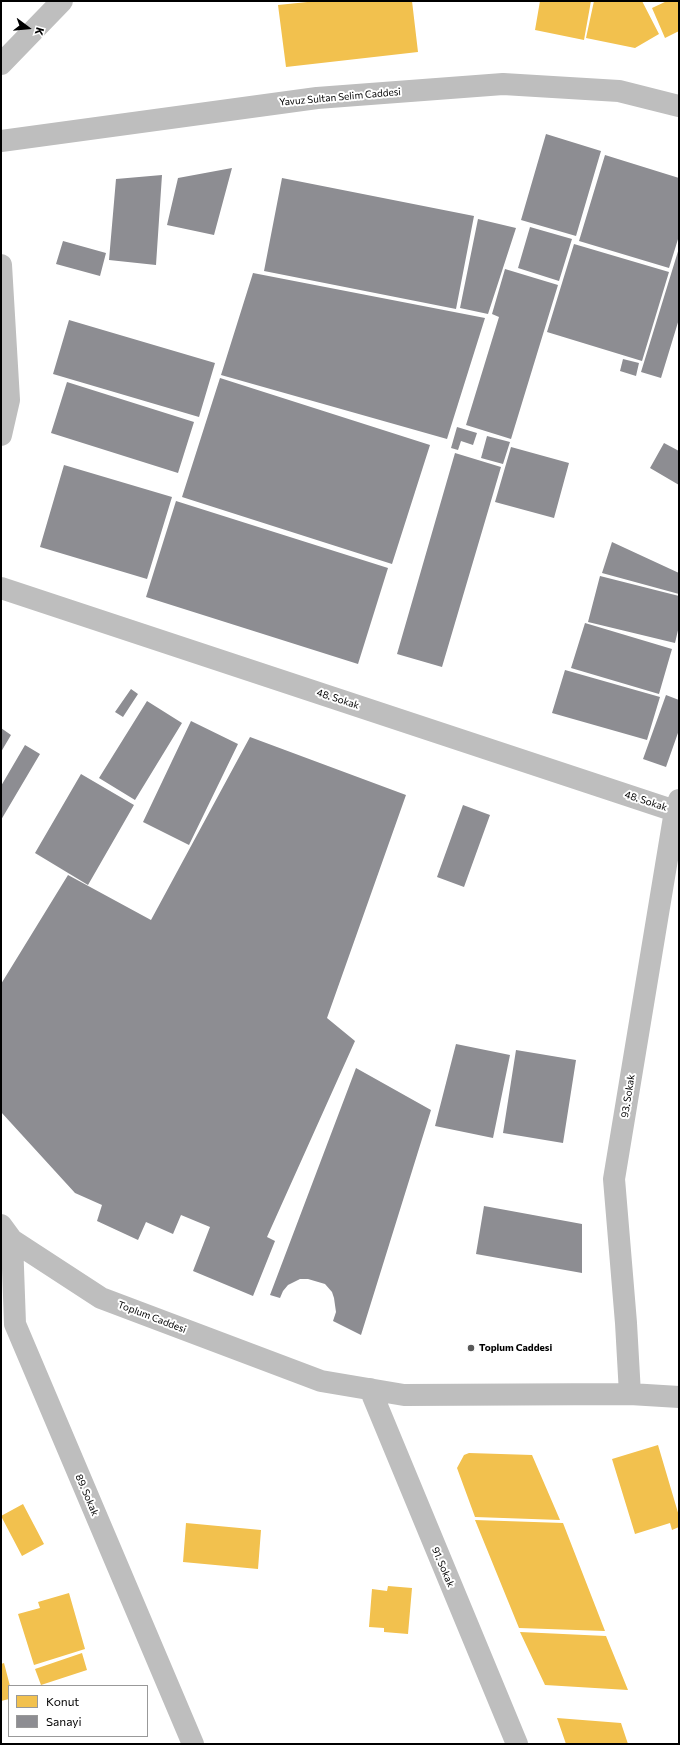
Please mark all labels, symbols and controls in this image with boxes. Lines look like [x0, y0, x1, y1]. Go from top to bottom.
north arrow [8, 8, 48, 48]
text: K [33, 26, 47, 37]
street label: Yavuz Sultan Selim Caddesi [279, 86, 401, 108]
street label: 48. Sokak [315, 686, 361, 712]
street label: 48. Sokak [623, 788, 669, 814]
street label: 93. Sokak [619, 1073, 637, 1119]
street label: Toplum Caddesi [116, 1298, 188, 1336]
place label: Toplum Caddesi [479, 1342, 552, 1354]
marker: Toplum Caddesi [466, 1343, 476, 1353]
street label: 89. Sokak [73, 1472, 101, 1518]
street label: 91. Sokak [429, 1545, 457, 1589]
legend [8, 1685, 148, 1737]
text: Konut [46, 1694, 79, 1708]
text: Sanayi [46, 1714, 82, 1728]

